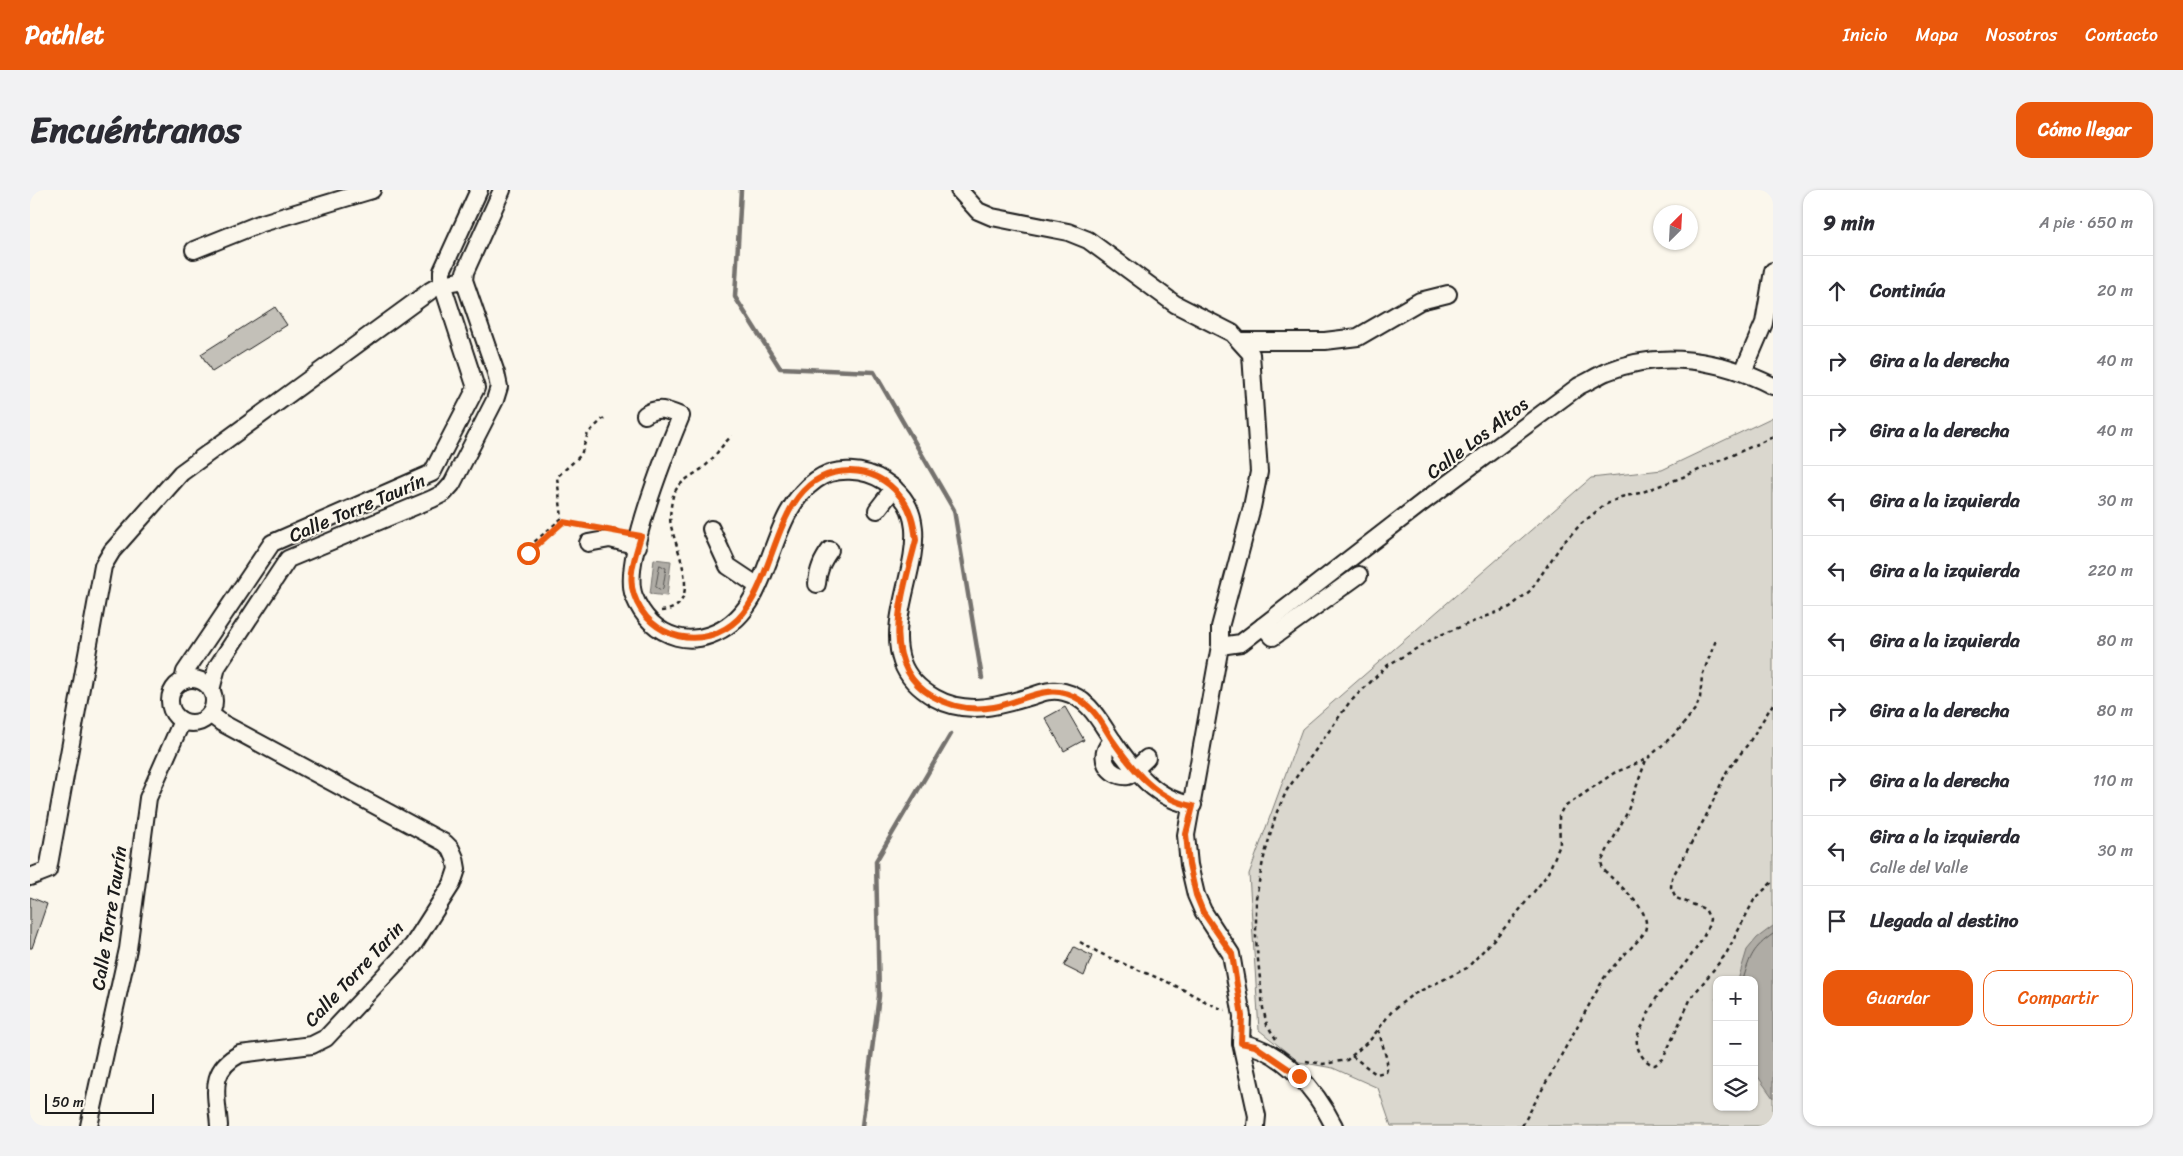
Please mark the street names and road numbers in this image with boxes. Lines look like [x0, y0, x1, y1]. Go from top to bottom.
street label: Calle Los Altos [1419, 388, 1536, 488]
street label: Calle Torre Taurín [283, 464, 431, 552]
street label: Calle Torre Taurín [81, 843, 137, 993]
street label: Calle Torre Tarin [296, 913, 412, 1035]

